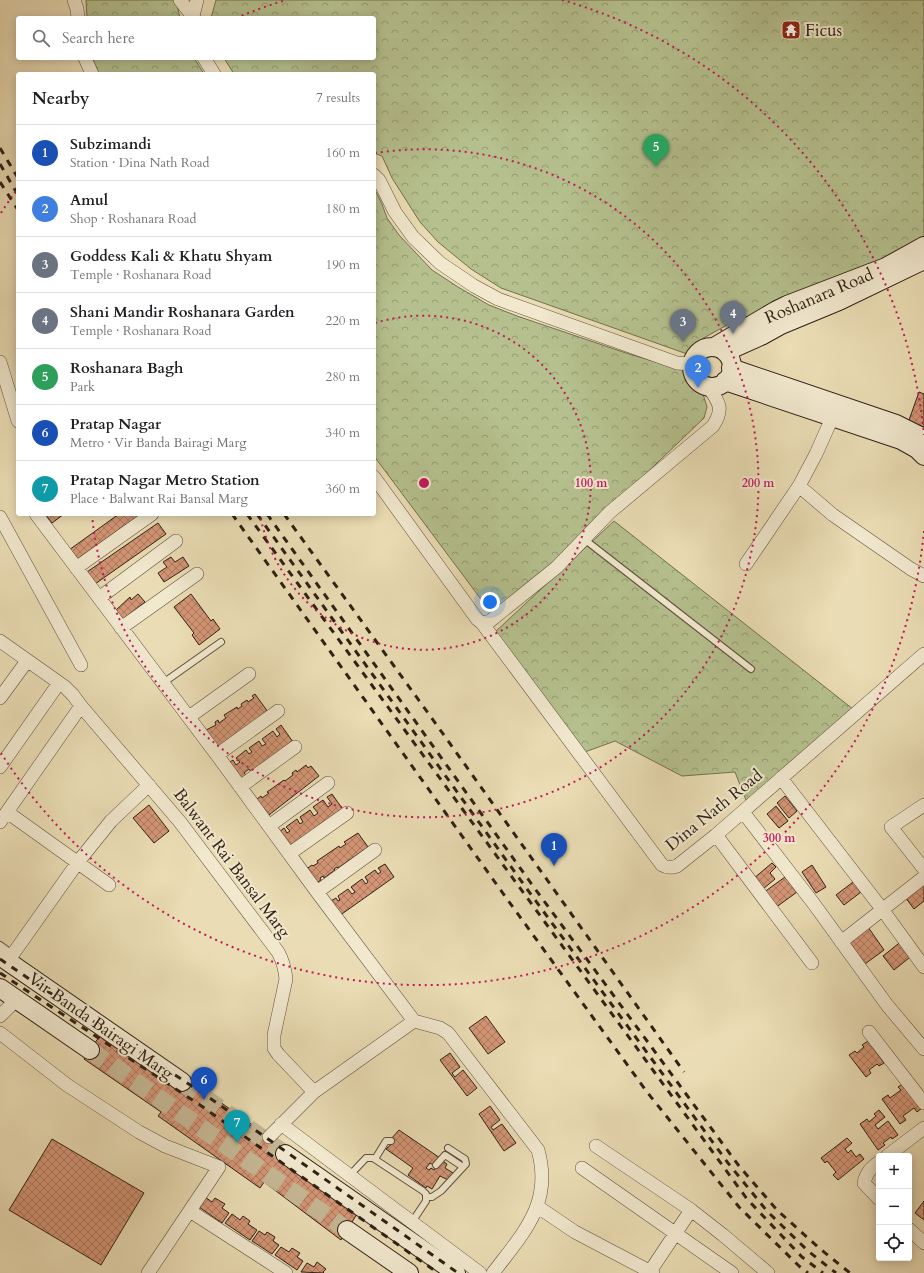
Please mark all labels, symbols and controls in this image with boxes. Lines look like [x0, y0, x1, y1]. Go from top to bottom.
search box [16, 16, 376, 60]
temple icon: Ficus [780, 19, 802, 41]
place label: Ficus [805, 19, 843, 42]
icon: search [30, 27, 52, 49]
text: Search here [62, 28, 135, 48]
text: Nearby [32, 87, 89, 110]
text: 7 results [316, 89, 360, 107]
text: Subzimandi [70, 134, 151, 154]
pin: 5 [643, 134, 669, 167]
text: 1 [42, 144, 48, 162]
text: 160 m [326, 144, 360, 162]
text: Station · Dina Nath Road [70, 154, 209, 172]
text: Amul [70, 190, 108, 210]
text: 2 [42, 200, 48, 218]
text: 180 m [326, 200, 360, 218]
text: Shop · Roshanara Road [70, 210, 196, 228]
text: Goddess Kali & Khatu Shyam [70, 246, 272, 266]
text: 3 [42, 256, 48, 274]
text: 190 m [326, 256, 360, 274]
street label: Roshanara Road [761, 263, 877, 329]
text: Temple · Roshanara Road [70, 266, 211, 284]
pin: 4 [720, 301, 746, 334]
text: Shani Mandir Roshanara Garden [70, 302, 295, 322]
pin: 3 [670, 309, 696, 342]
text: 4 [42, 312, 48, 330]
text: 220 m [326, 312, 360, 330]
text: Temple · Roshanara Road [70, 322, 211, 340]
pin: 2 [685, 355, 711, 388]
text: Roshanara Bagh [70, 358, 183, 378]
text: 5 [42, 368, 48, 386]
text: 280 m [326, 368, 360, 386]
text: Park [70, 378, 95, 396]
text: Pratap Nagar [70, 414, 161, 434]
text: 6 [42, 424, 48, 442]
text: 340 m [326, 424, 360, 442]
text: Metro · Vir Banda Bairagi Marg [70, 434, 246, 452]
text: Pratap Nagar Metro Station [70, 470, 260, 490]
text: 100 m [575, 475, 608, 491]
text: 200 m [742, 475, 775, 491]
centre of rings [417, 476, 431, 490]
text: 7 [42, 480, 48, 498]
text: 360 m [326, 480, 360, 498]
text: Place · Balwant Rai Bansal Marg [70, 490, 248, 508]
your location [480, 592, 500, 612]
street label: Dina Nath Road [661, 764, 767, 856]
street label: Balwant Rai Bansal Marg [168, 783, 296, 943]
text: 300 m [763, 830, 796, 846]
pin: 1 [541, 833, 567, 866]
street label: Vir Banda Bairagi Marg [24, 967, 179, 1085]
pin: 6 [191, 1067, 217, 1100]
pin: 7 [224, 1110, 250, 1143]
map controls [876, 1153, 912, 1261]
button: + [876, 1153, 912, 1189]
button: − [876, 1189, 912, 1225]
button: locate [876, 1225, 912, 1261]

